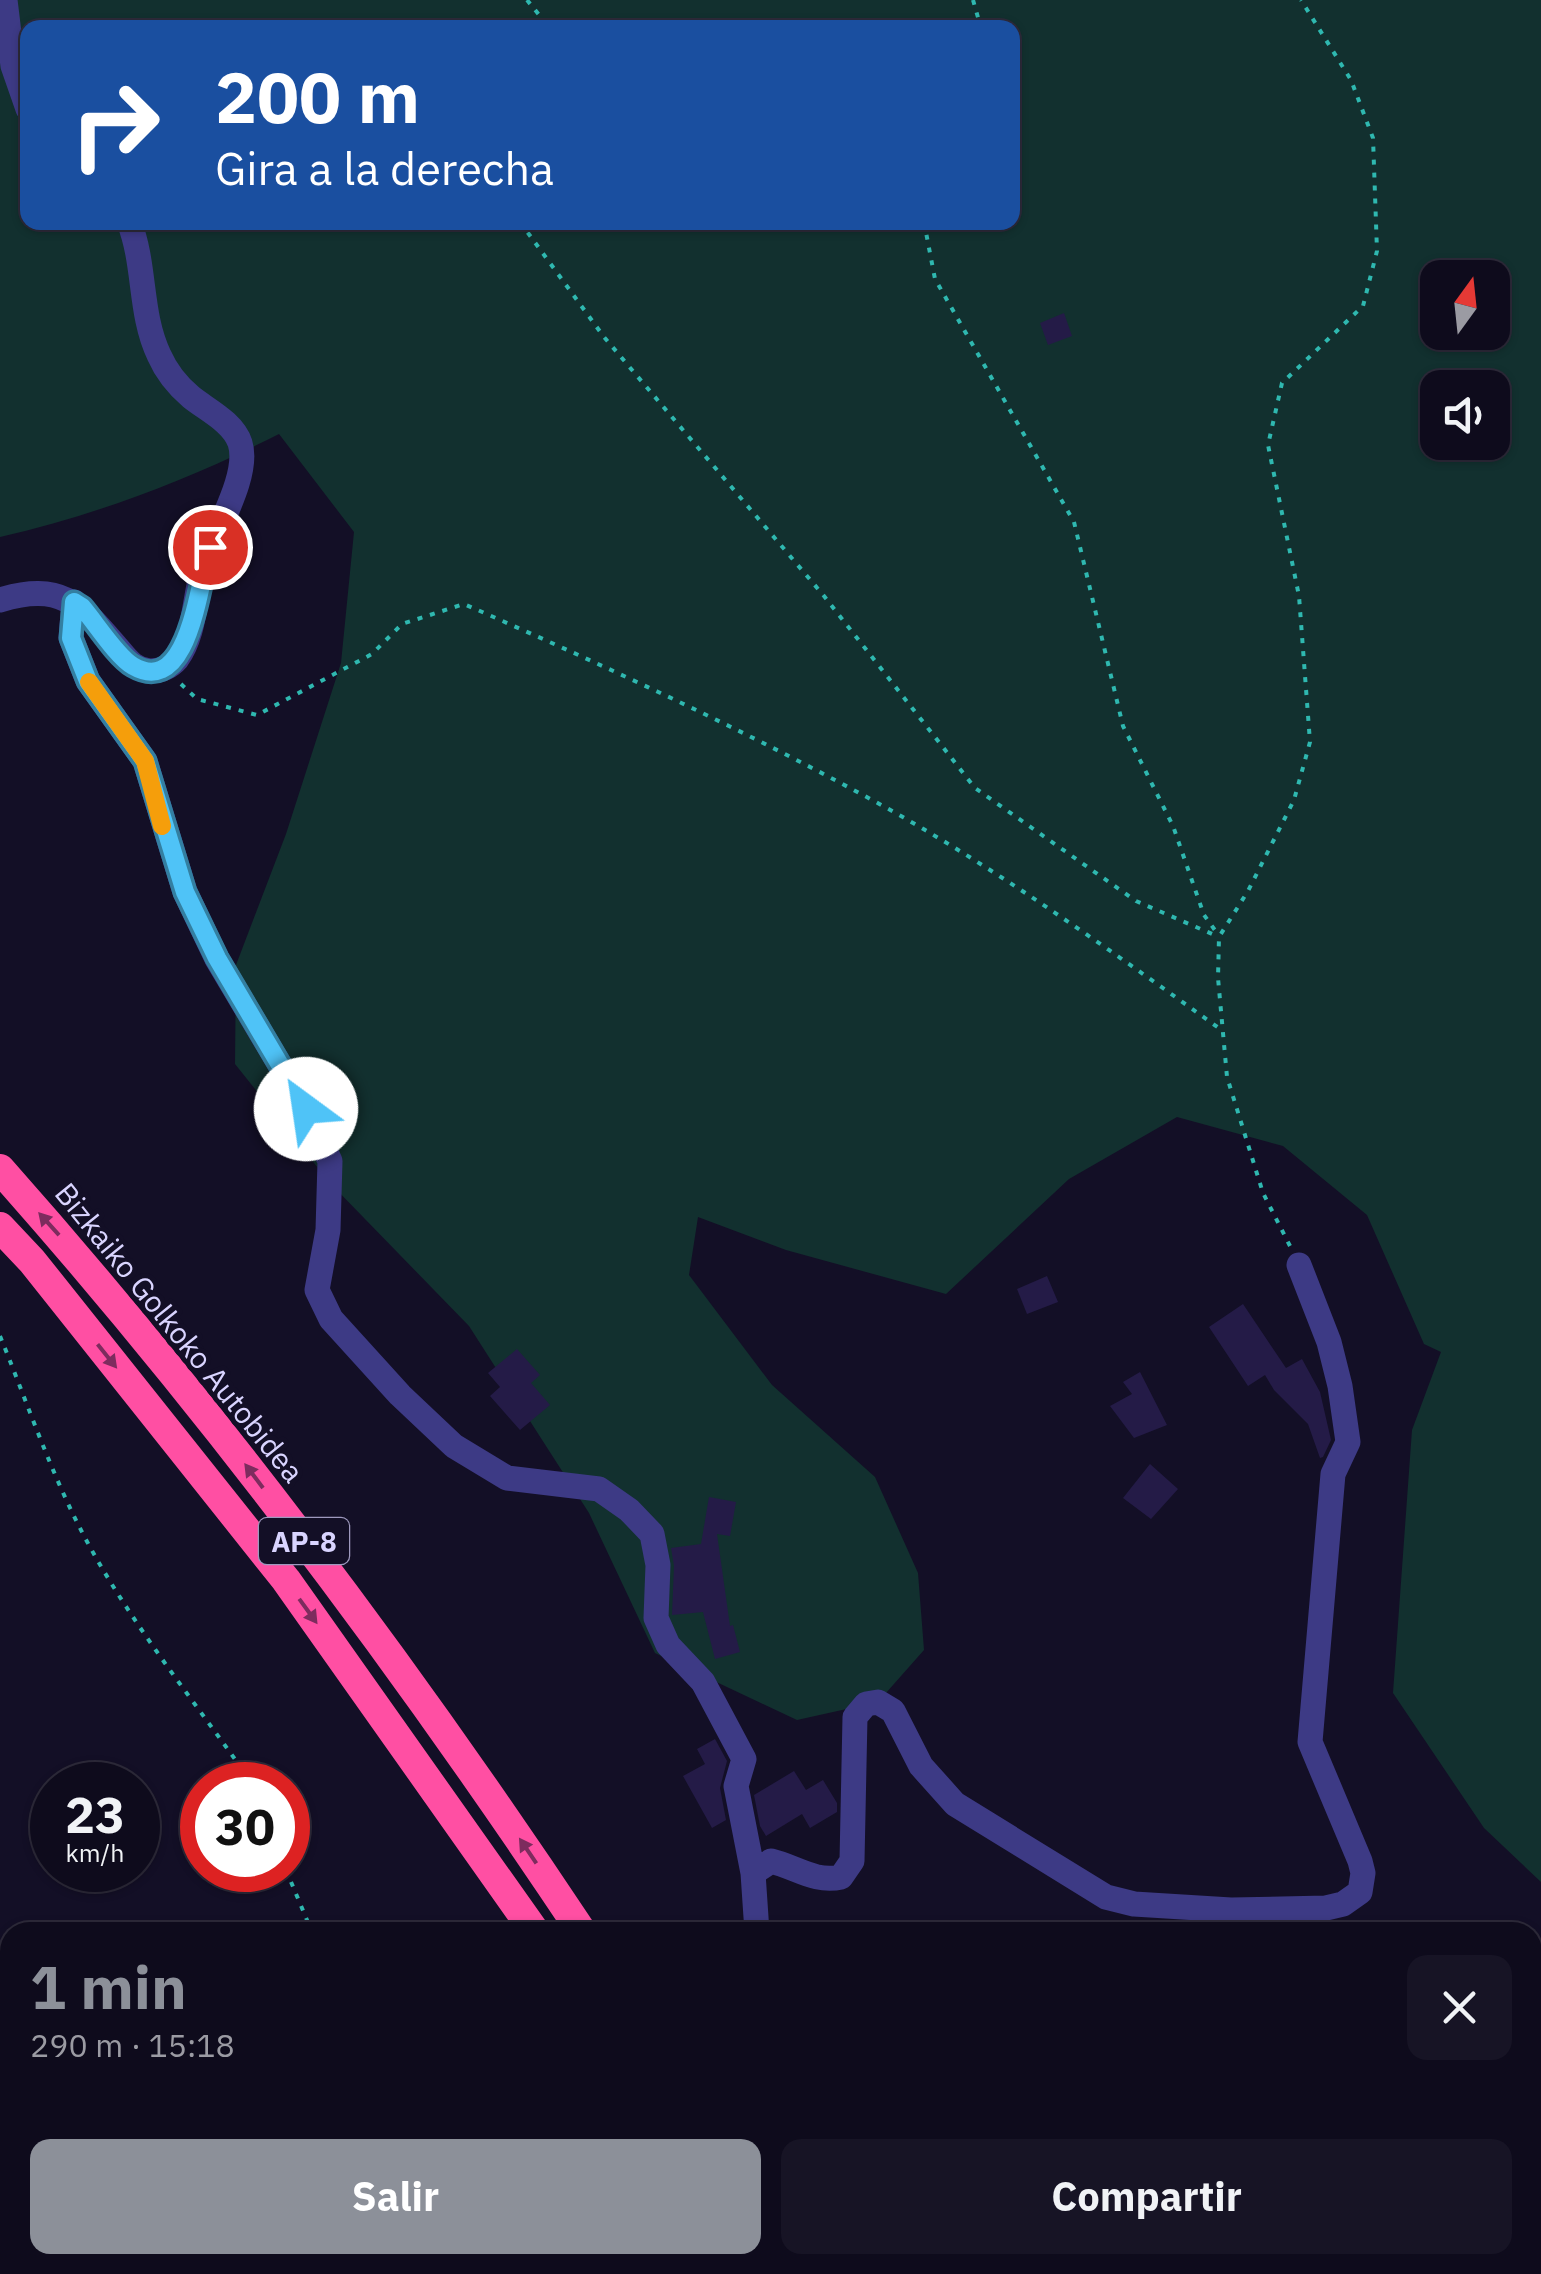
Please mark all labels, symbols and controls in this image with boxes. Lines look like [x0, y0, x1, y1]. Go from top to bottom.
text: 200 m [215, 51, 420, 142]
icon: right [50, 60, 180, 190]
text: Gira a la derecha [215, 139, 554, 197]
north arrow [1420, 260, 1510, 350]
map controls [1420, 260, 1510, 460]
button: sound [1420, 370, 1510, 460]
pin [168, 505, 253, 590]
icon: arrive [183, 520, 238, 575]
position arrow [254, 1057, 358, 1161]
street label: Bizkaiko Golkoko Autobidea [47, 1174, 313, 1490]
one-way arrow [38, 1212, 60, 1237]
one-way arrow [96, 1343, 117, 1368]
one-way arrow [244, 1463, 265, 1489]
road number: AP-8 [259, 1518, 349, 1564]
one-way arrow [298, 1598, 317, 1624]
speed limit sign: 30 [180, 1762, 310, 1892]
text: 23 [65, 1782, 125, 1847]
text: km/h [66, 1836, 124, 1869]
one-way arrow [519, 1838, 538, 1865]
text: 1 min [30, 1947, 187, 2026]
button: close [1407, 1955, 1512, 2060]
text: 290 m · 15:18 [30, 2024, 235, 2066]
button: Salir [30, 2139, 761, 2254]
button: Compartir [781, 2139, 1512, 2254]

